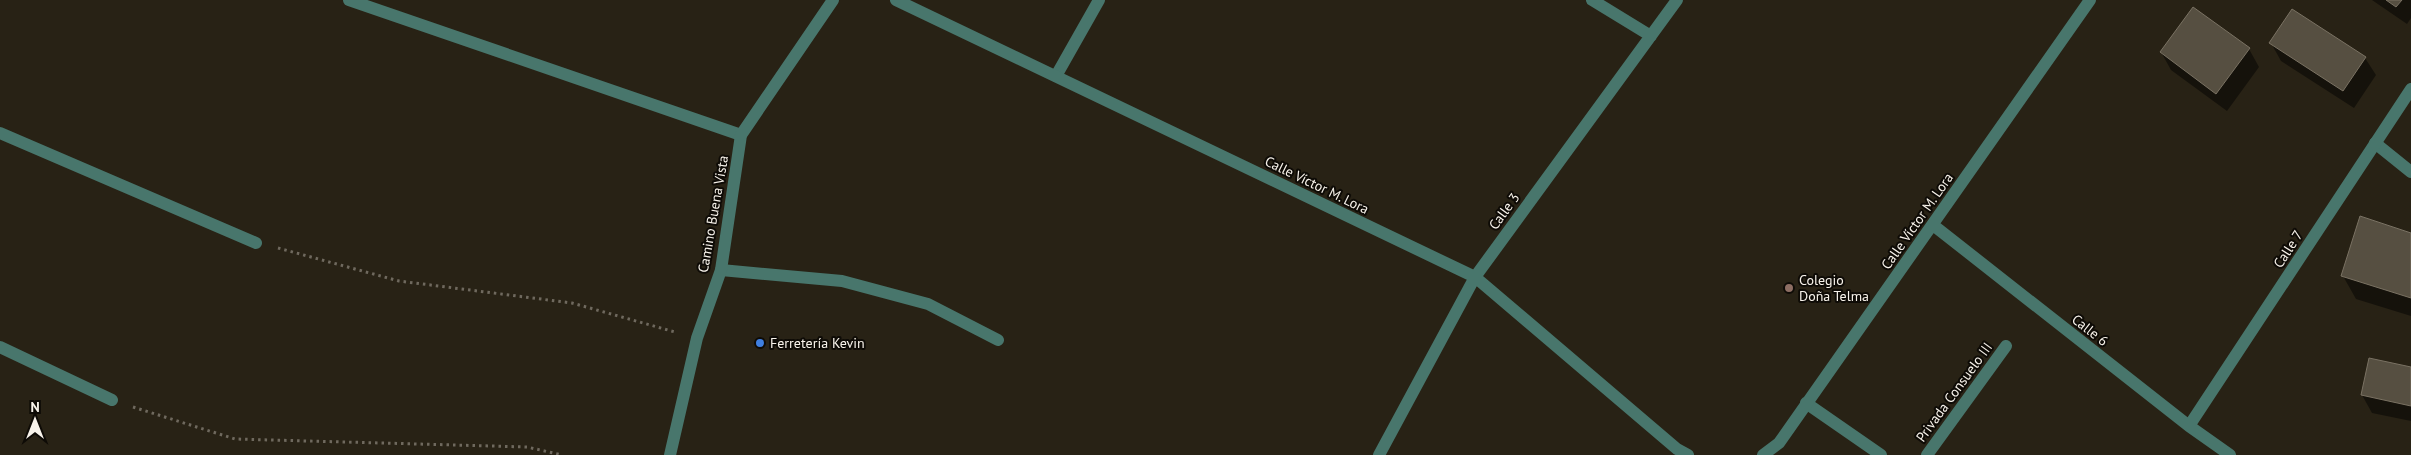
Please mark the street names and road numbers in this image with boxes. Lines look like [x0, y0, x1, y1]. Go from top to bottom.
street label: Calle Víctor M. Lora [1262, 152, 1372, 218]
street label: Camino Buena Vista [694, 154, 732, 274]
street label: Calle Víctor M. Lora [1877, 169, 1957, 273]
street label: Calle 3 [1485, 189, 1523, 233]
street label: Calle 7 [2269, 227, 2307, 271]
street label: Calle 6 [2068, 310, 2112, 350]
street label: Privada Consuelo III [1912, 339, 1996, 445]

